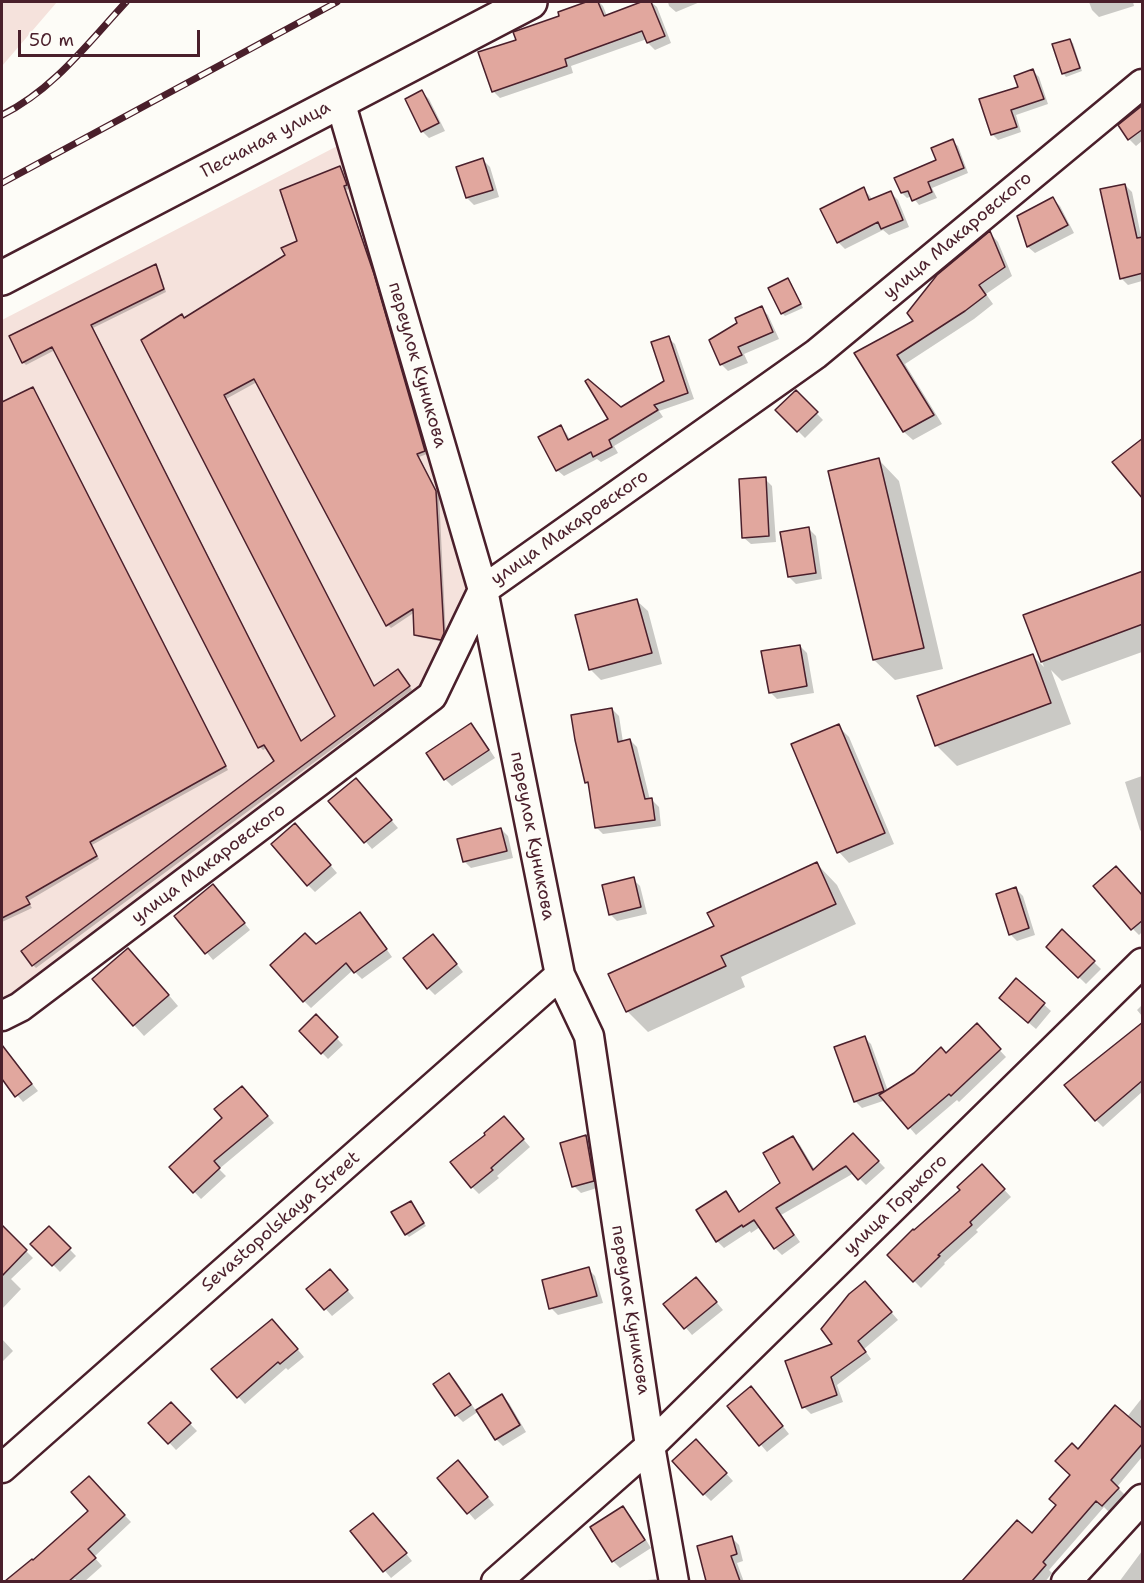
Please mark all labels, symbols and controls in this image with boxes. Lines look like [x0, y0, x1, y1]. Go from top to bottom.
scale bar [21, 18, 202, 56]
text: 50 m [29, 28, 74, 52]
street label: Песчаная улица [198, 97, 334, 183]
street label: улица Макаровского [879, 168, 1037, 304]
street label: переулок Куникова [383, 280, 451, 450]
street label: улица Макаровского [487, 465, 653, 591]
street label: переулок Куникова [505, 750, 559, 922]
street label: улица Макаровского [128, 799, 290, 929]
street label: Sevastopolskaya Street [197, 1147, 365, 1297]
street label: улица Горького [840, 1150, 952, 1260]
street label: переулок Куникова [606, 1224, 654, 1396]

